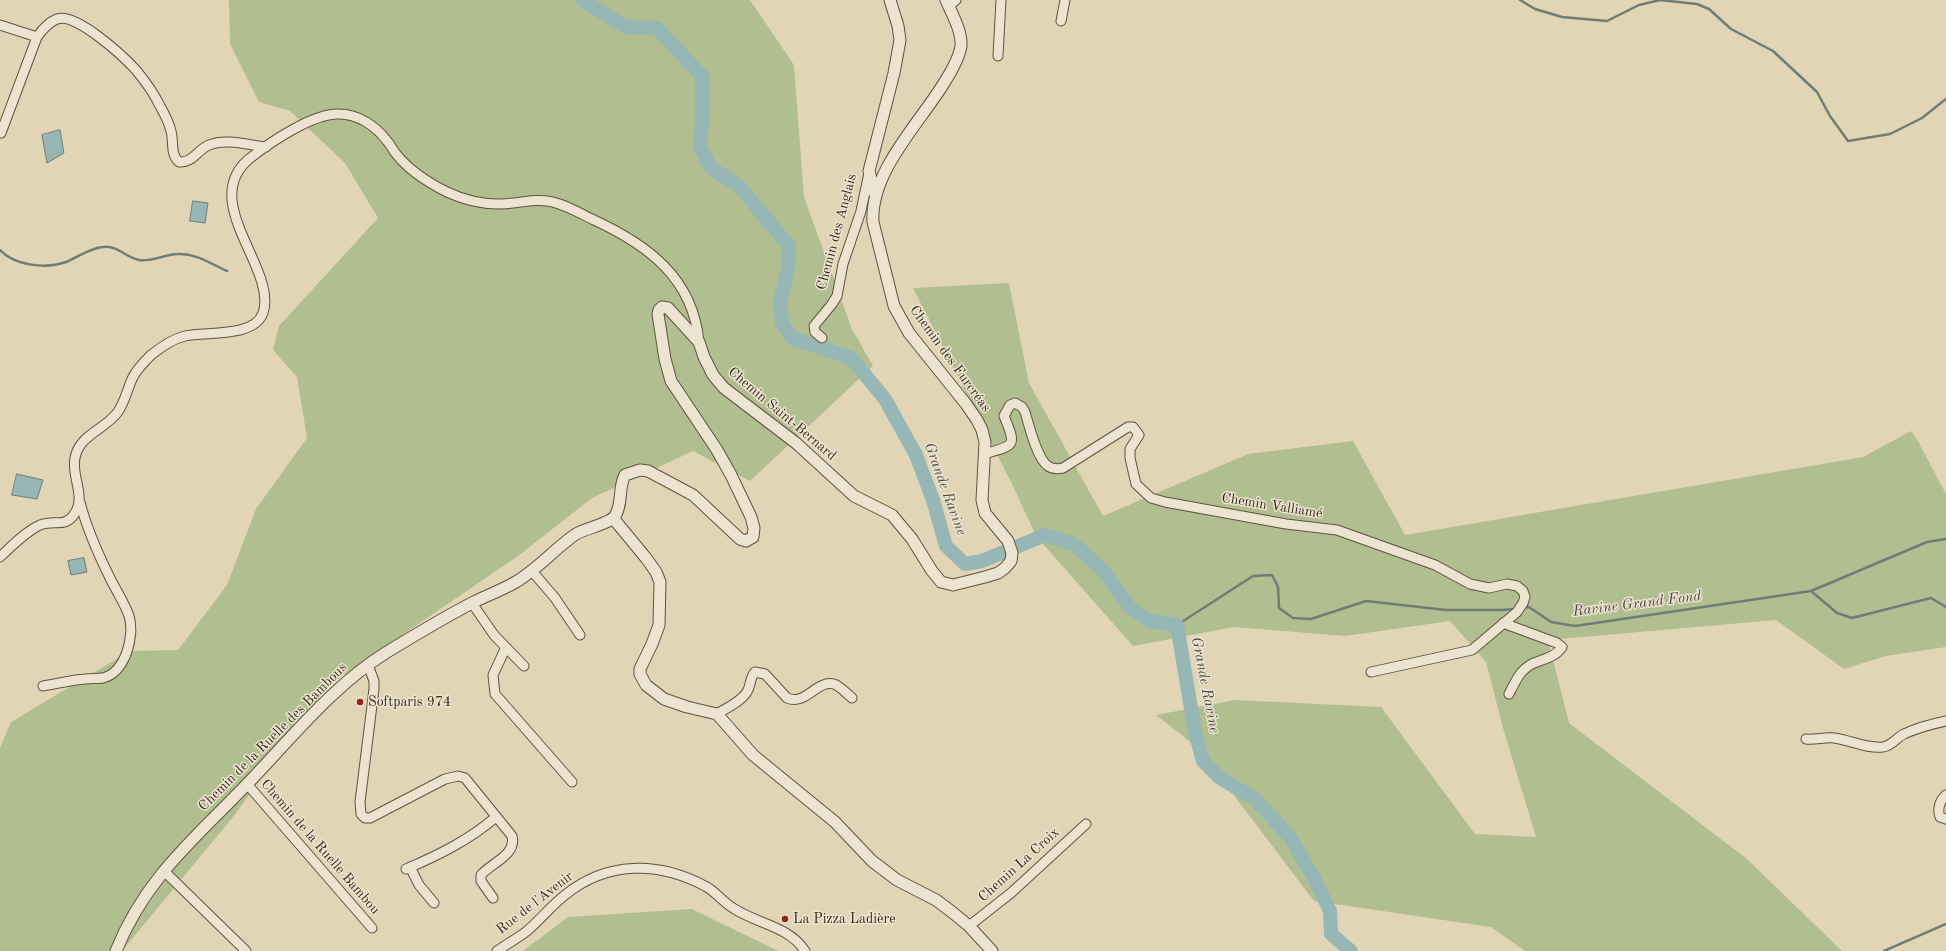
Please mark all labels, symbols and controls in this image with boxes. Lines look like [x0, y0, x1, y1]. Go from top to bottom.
street label: Chemin des Anglais [813, 172, 861, 292]
street label: Chemin des Furcréas [906, 302, 994, 416]
street label: Chemin Saint-Bernard [724, 364, 840, 464]
water label: Grande Ravine [920, 440, 970, 538]
street label: Chemin Valliamé [1220, 490, 1324, 522]
water label: Ravine Grand Fond [1572, 587, 1702, 621]
water label: Grande Ravine [1187, 635, 1223, 735]
street label: Chemin de la Ruelle des Bambous [195, 659, 351, 815]
place label: Softparis 974 [368, 694, 451, 710]
marker: Softparis 974 [355, 697, 365, 707]
street label: Chemin de la Ruelle Bambou [257, 776, 383, 918]
street label: Chemin La Croix [975, 824, 1063, 906]
street label: Rue de l'Avenir [493, 868, 577, 938]
place label: La Pizza Ladière [793, 911, 896, 927]
marker: La Pizza Ladière [780, 914, 790, 924]

